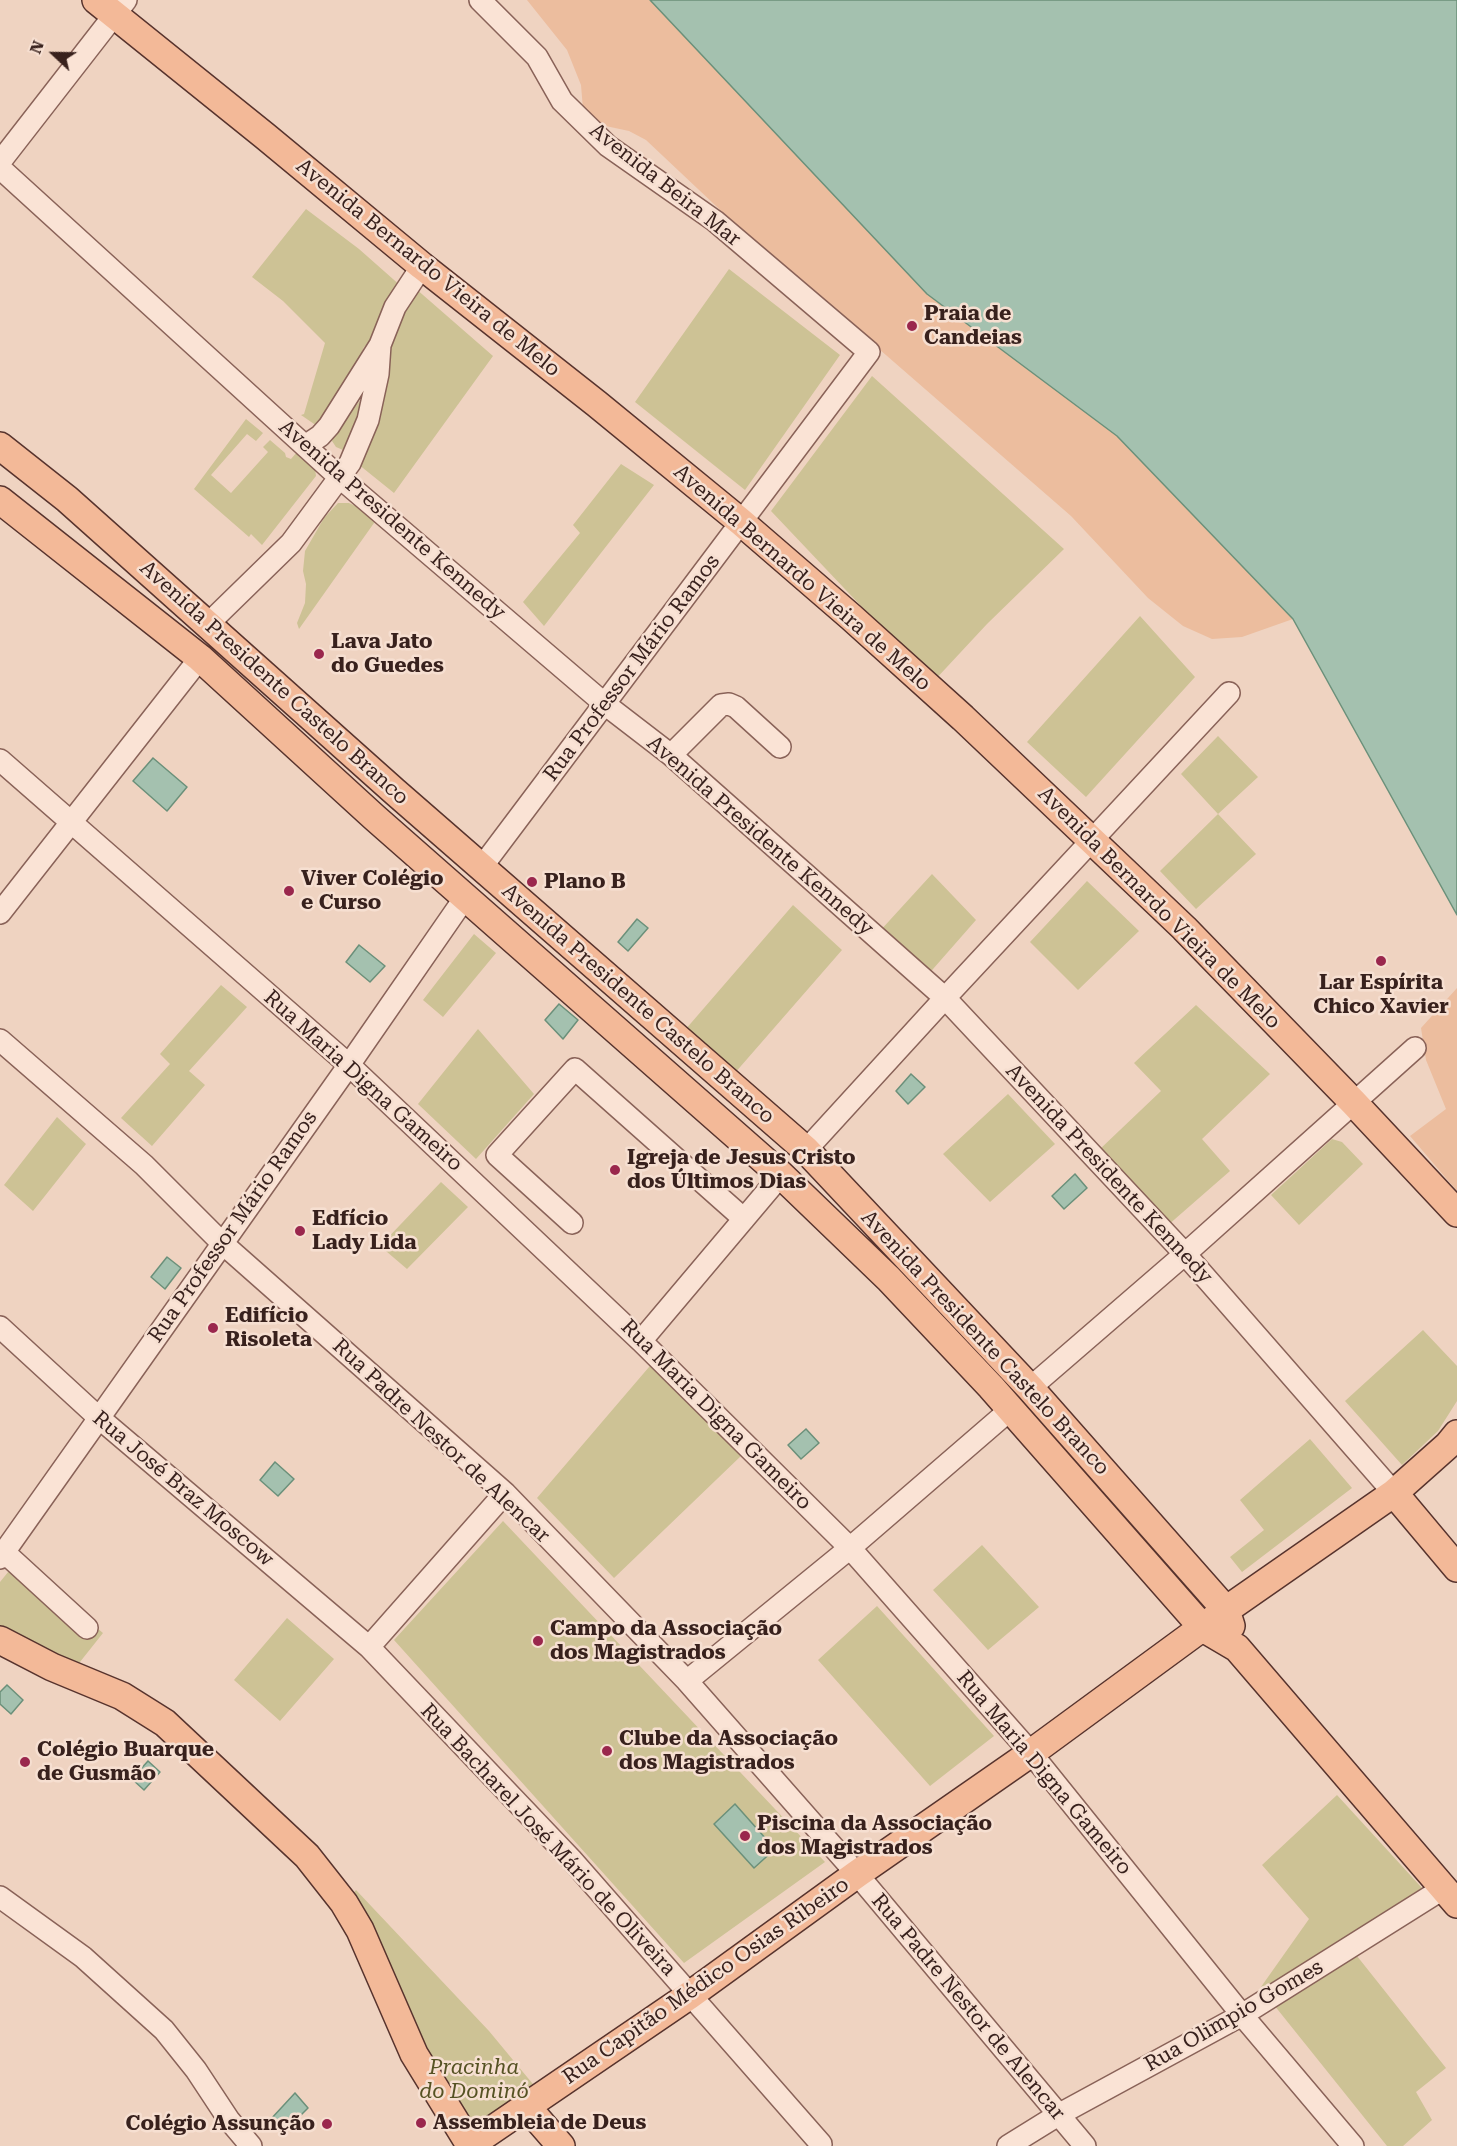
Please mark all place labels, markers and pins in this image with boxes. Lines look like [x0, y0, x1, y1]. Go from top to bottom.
place label: Praia de Candeias [924, 301, 1022, 351]
marker: Praia de Candeias [905, 319, 919, 333]
place label: Lava Jato do Guedes [331, 629, 444, 679]
marker: Lava Jato do Guedes [312, 647, 326, 661]
place label: Viver Colégio e Curso [301, 866, 444, 916]
place label: Plano B [544, 869, 626, 895]
marker: Plano B [525, 875, 539, 889]
marker: Viver Colégio e Curso [282, 884, 296, 898]
marker: Lar Espírita Chico Xavier [1374, 954, 1388, 968]
place label: Lar Espírita Chico Xavier [1313, 970, 1449, 1020]
place label: Igreja de Jesus Cristo dos Últimos Dias [627, 1145, 856, 1195]
marker: Igreja de Jesus Cristo dos Últimos Dias [608, 1163, 622, 1177]
place label: Edfício Lady Lida [312, 1206, 417, 1256]
marker: Edfício Lady Lida [293, 1224, 307, 1238]
place label: Edifício Risoleta [225, 1303, 312, 1353]
marker: Edifício Risoleta [206, 1321, 220, 1335]
place label: Campo da Associação dos Magistrados [550, 1616, 782, 1666]
marker: Campo da Associação dos Magistrados [531, 1634, 545, 1648]
place label: Clube da Associação dos Magistrados [619, 1726, 838, 1776]
place label: Colégio Buarque de Gusmão [37, 1737, 214, 1787]
marker: Clube da Associação dos Magistrados [600, 1744, 614, 1758]
marker: Colégio Buarque de Gusmão [18, 1755, 32, 1769]
place label: Piscina da Associação dos Magistrados [757, 1811, 992, 1861]
marker: Piscina da Associação dos Magistrados [738, 1829, 752, 1843]
place label: Assembleia de Deus [433, 2110, 646, 2136]
place label: Colégio Assunção [126, 2111, 315, 2137]
marker: Assembleia de Deus [414, 2116, 428, 2130]
marker: Colégio Assunção [320, 2117, 334, 2131]

